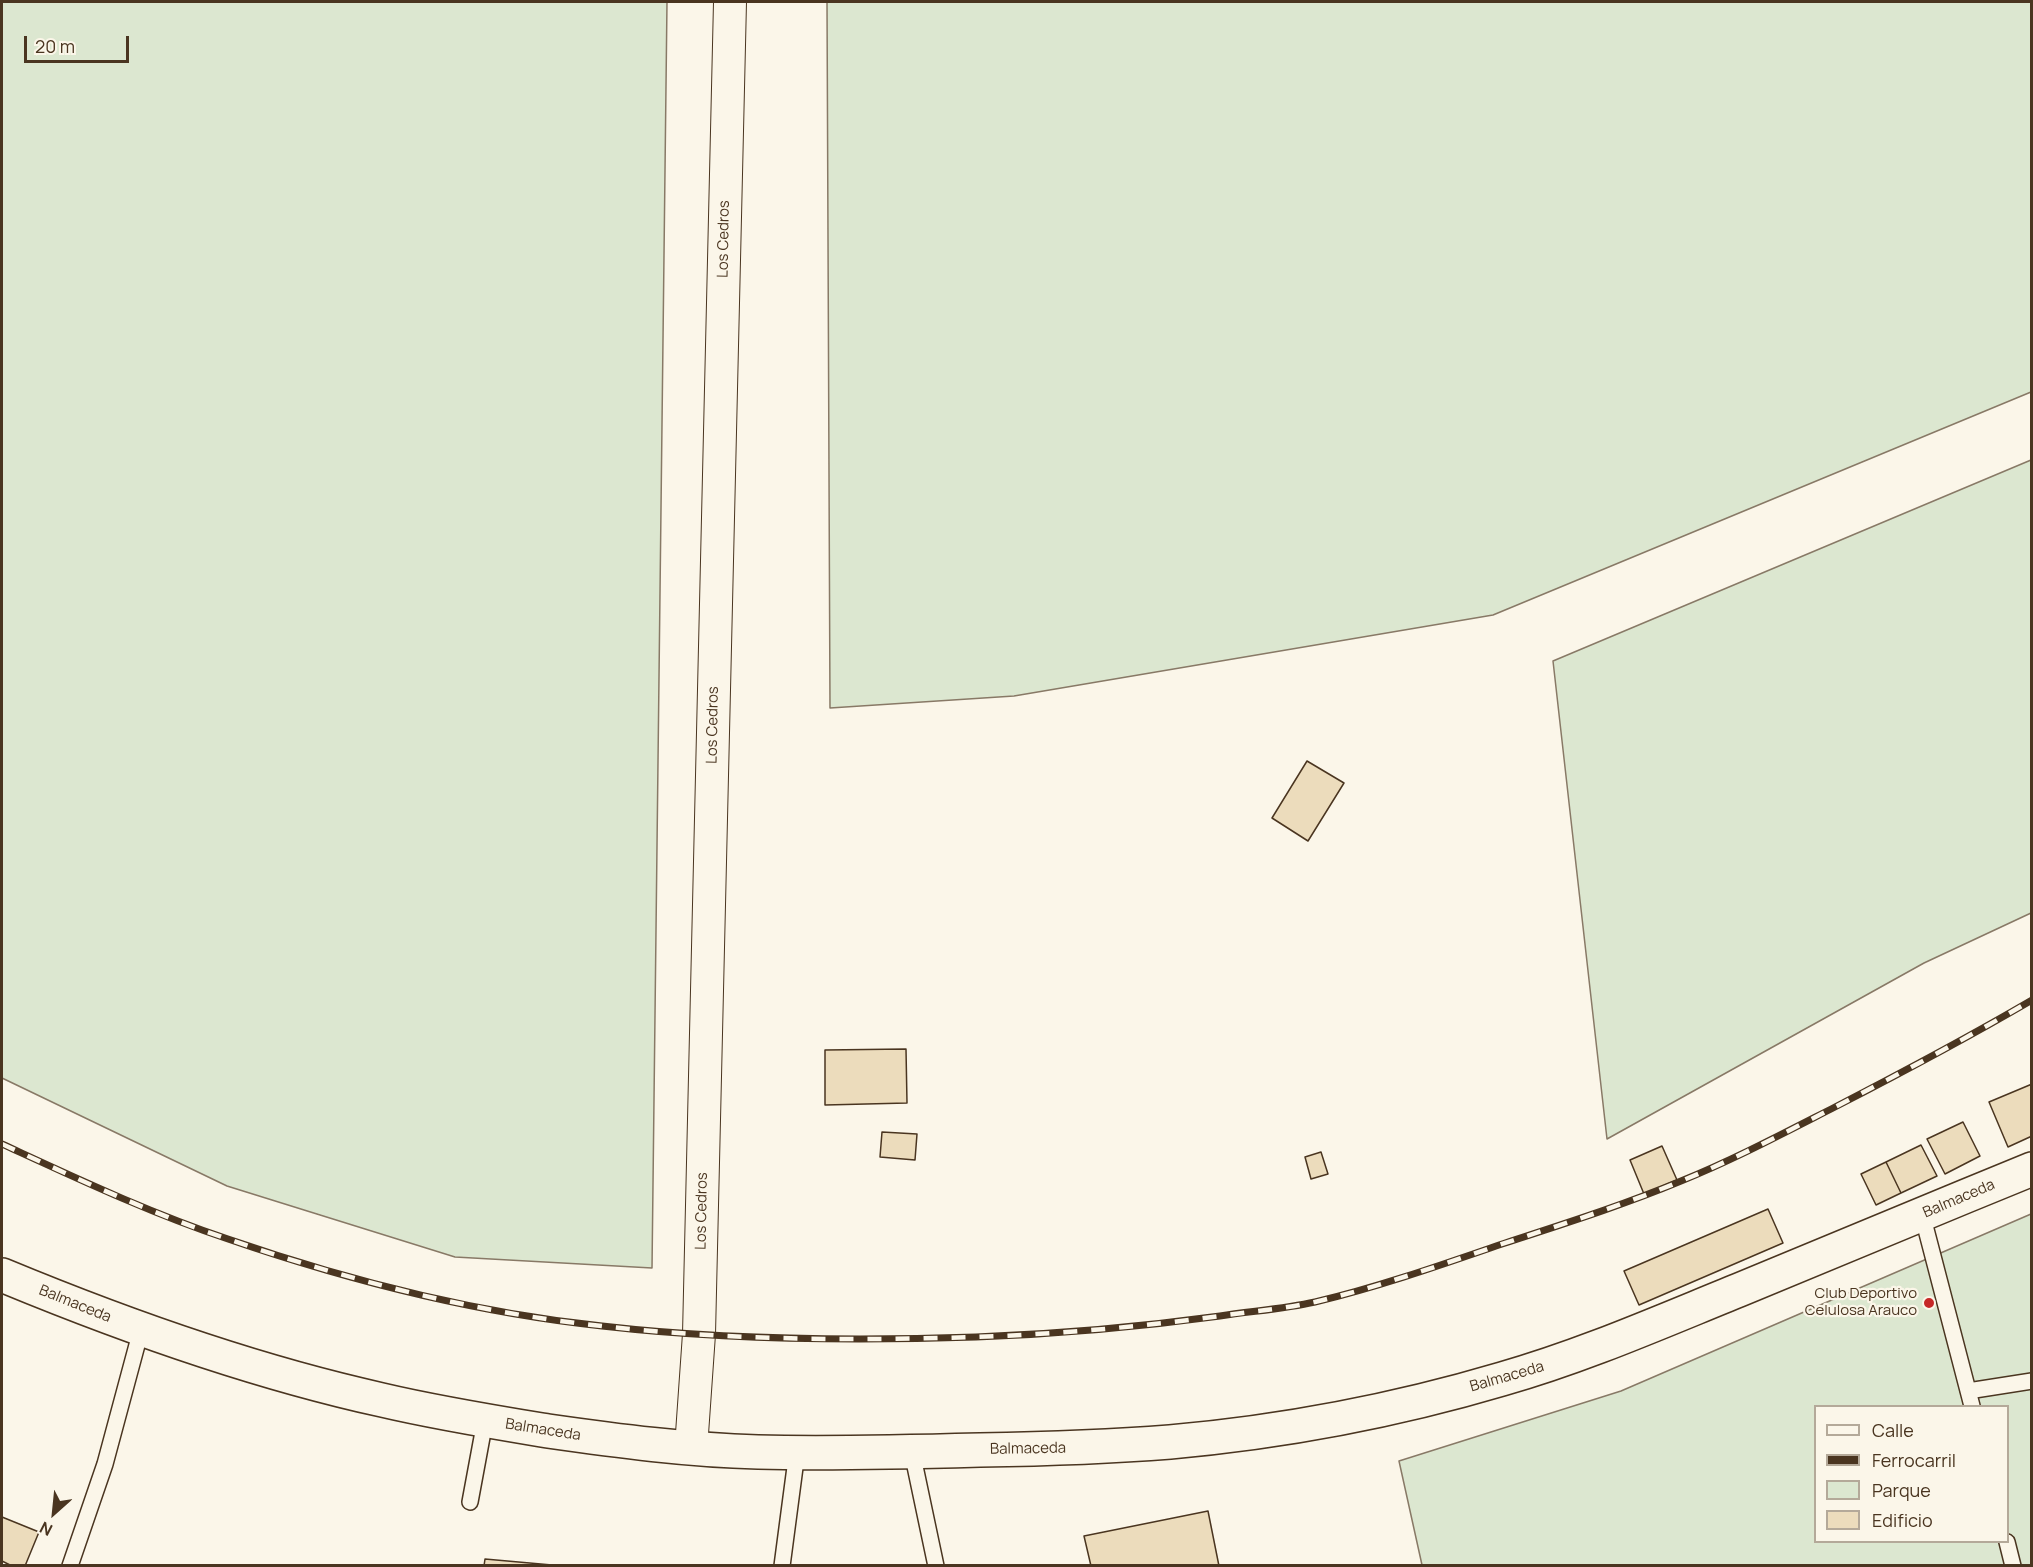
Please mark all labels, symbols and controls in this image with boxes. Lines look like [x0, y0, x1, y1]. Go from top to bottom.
scale bar [27, 24, 132, 62]
text: 20 m [35, 34, 75, 58]
street label: Los Cedros [714, 200, 734, 278]
street label: Los Cedros [703, 686, 723, 764]
street label: Los Cedros [692, 1172, 712, 1250]
street label: Balmaceda [1920, 1176, 1998, 1222]
street label: Balmaceda [36, 1281, 114, 1327]
place label: Club Deportivo Celulosa Arauco [1805, 1285, 1917, 1320]
marker: Club Deportivo Celulosa Arauco [1922, 1296, 1936, 1310]
street label: Balmaceda [1468, 1358, 1546, 1396]
legend [1814, 1405, 2009, 1543]
street label: Balmaceda [504, 1415, 582, 1445]
text: Calle [1872, 1418, 1914, 1442]
street label: Balmaceda [990, 1439, 1066, 1459]
text: Ferrocarril [1872, 1448, 1956, 1472]
text: Parque [1872, 1478, 1931, 1502]
north arrow [24, 1483, 84, 1543]
text: Edificio [1872, 1508, 1933, 1532]
text: N [36, 1517, 56, 1541]

